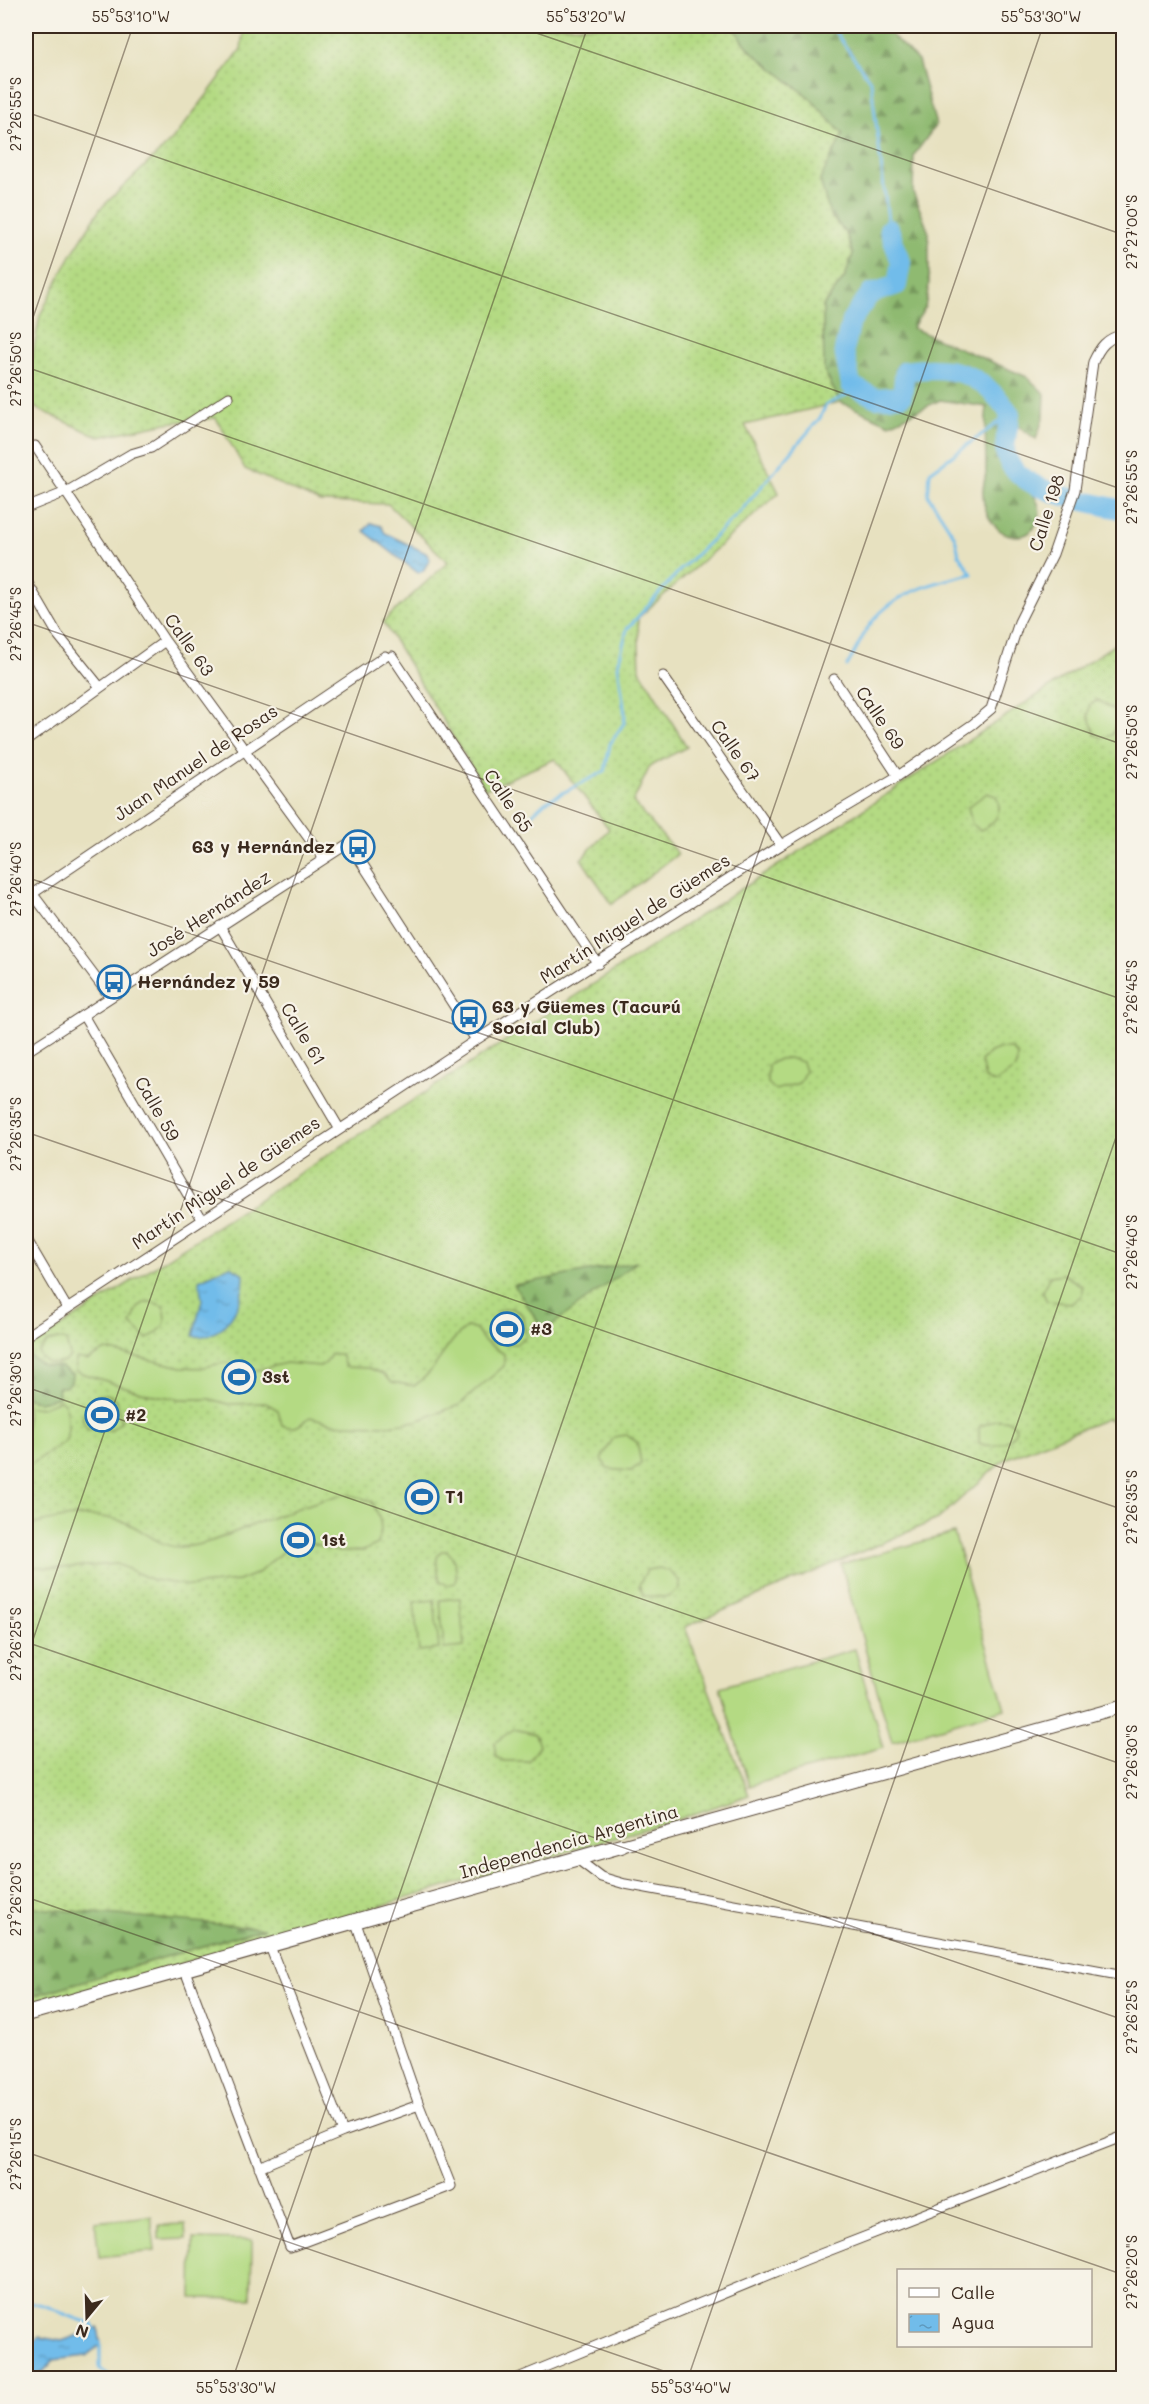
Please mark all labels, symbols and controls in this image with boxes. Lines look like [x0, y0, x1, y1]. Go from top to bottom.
text: 55°53'10"W [92, 6, 170, 26]
text: 55°53'20"W [546, 6, 626, 26]
text: 55°53'30"W [1001, 6, 1081, 26]
text: 27°26'55"S [5, 77, 25, 151]
text: 27°27'00"S [1121, 195, 1141, 269]
text: 27°26'50"S [5, 332, 25, 406]
text: 27°26'55"S [1121, 450, 1141, 524]
street label: Calle 198 [1022, 471, 1070, 554]
text: 27°26'45"S [5, 587, 25, 661]
street label: Calle 63 [160, 608, 220, 681]
street label: Calle 69 [851, 681, 911, 754]
street label: Juan Manuel de Rosas [109, 698, 282, 826]
text: 27°26'50"S [1121, 705, 1141, 779]
street label: Calle 67 [706, 715, 766, 786]
street label: Calle 65 [479, 764, 539, 837]
bus stop icon: 63 y Hernández [340, 829, 376, 865]
place label: 63 y Hernández [192, 834, 335, 858]
text: 27°26'40"S [5, 841, 25, 917]
street label: Martín Miguel de Güemes [535, 848, 734, 989]
street label: José Hernández [142, 864, 275, 962]
text: 27°26'45"S [1121, 960, 1141, 1034]
bus stop icon: Hernández y 59 [96, 964, 132, 1000]
place label: Hernández y 59 [137, 969, 280, 993]
place label: 63 y Güemes (Tacurú Social Club) [492, 994, 681, 1039]
street label: Calle 61 [276, 998, 332, 1069]
bus stop icon: 63 y Güemes (Tacurú Social Club) [451, 999, 487, 1035]
street label: Calle 59 [130, 1072, 186, 1146]
text: 27°26'35"S [5, 1097, 25, 1171]
street label: Martín Miguel de Güemes [127, 1110, 324, 1254]
text: 27°26'40"S [1121, 1214, 1141, 1290]
sports icon: #3 [489, 1311, 525, 1347]
place label: #3 [530, 1316, 552, 1340]
text: 27°26'30"S [5, 1352, 25, 1427]
sports icon: 3st [221, 1359, 257, 1395]
place label: 3st [262, 1364, 290, 1388]
sports icon: #2 [84, 1397, 120, 1433]
place label: #2 [125, 1402, 146, 1426]
text: 27°26'35"S [1121, 1470, 1141, 1544]
sports icon: T1 [404, 1479, 440, 1515]
place label: T1 [445, 1484, 464, 1508]
sports icon: 1st [280, 1522, 316, 1558]
place label: 1st [321, 1527, 346, 1551]
text: 27°26'25"S [5, 1607, 25, 1681]
text: 27°26'30"S [1121, 1725, 1141, 1800]
street label: Independencia Argentina [457, 1798, 681, 1884]
text: 27°26'20"S [5, 1862, 25, 1936]
text: 27°26'25"S [1121, 1980, 1141, 2054]
text: 27°26'15"S [5, 2118, 25, 2190]
text: 27°26'20"S [1121, 2235, 1141, 2309]
legend [897, 2269, 1092, 2347]
text: Calle [951, 2280, 995, 2304]
north arrow [57, 2287, 117, 2347]
text: Agua [951, 2310, 995, 2334]
text: N [73, 2320, 91, 2344]
text: 55°53'30"W [196, 2377, 276, 2397]
text: 55°53'40"W [651, 2377, 731, 2397]

